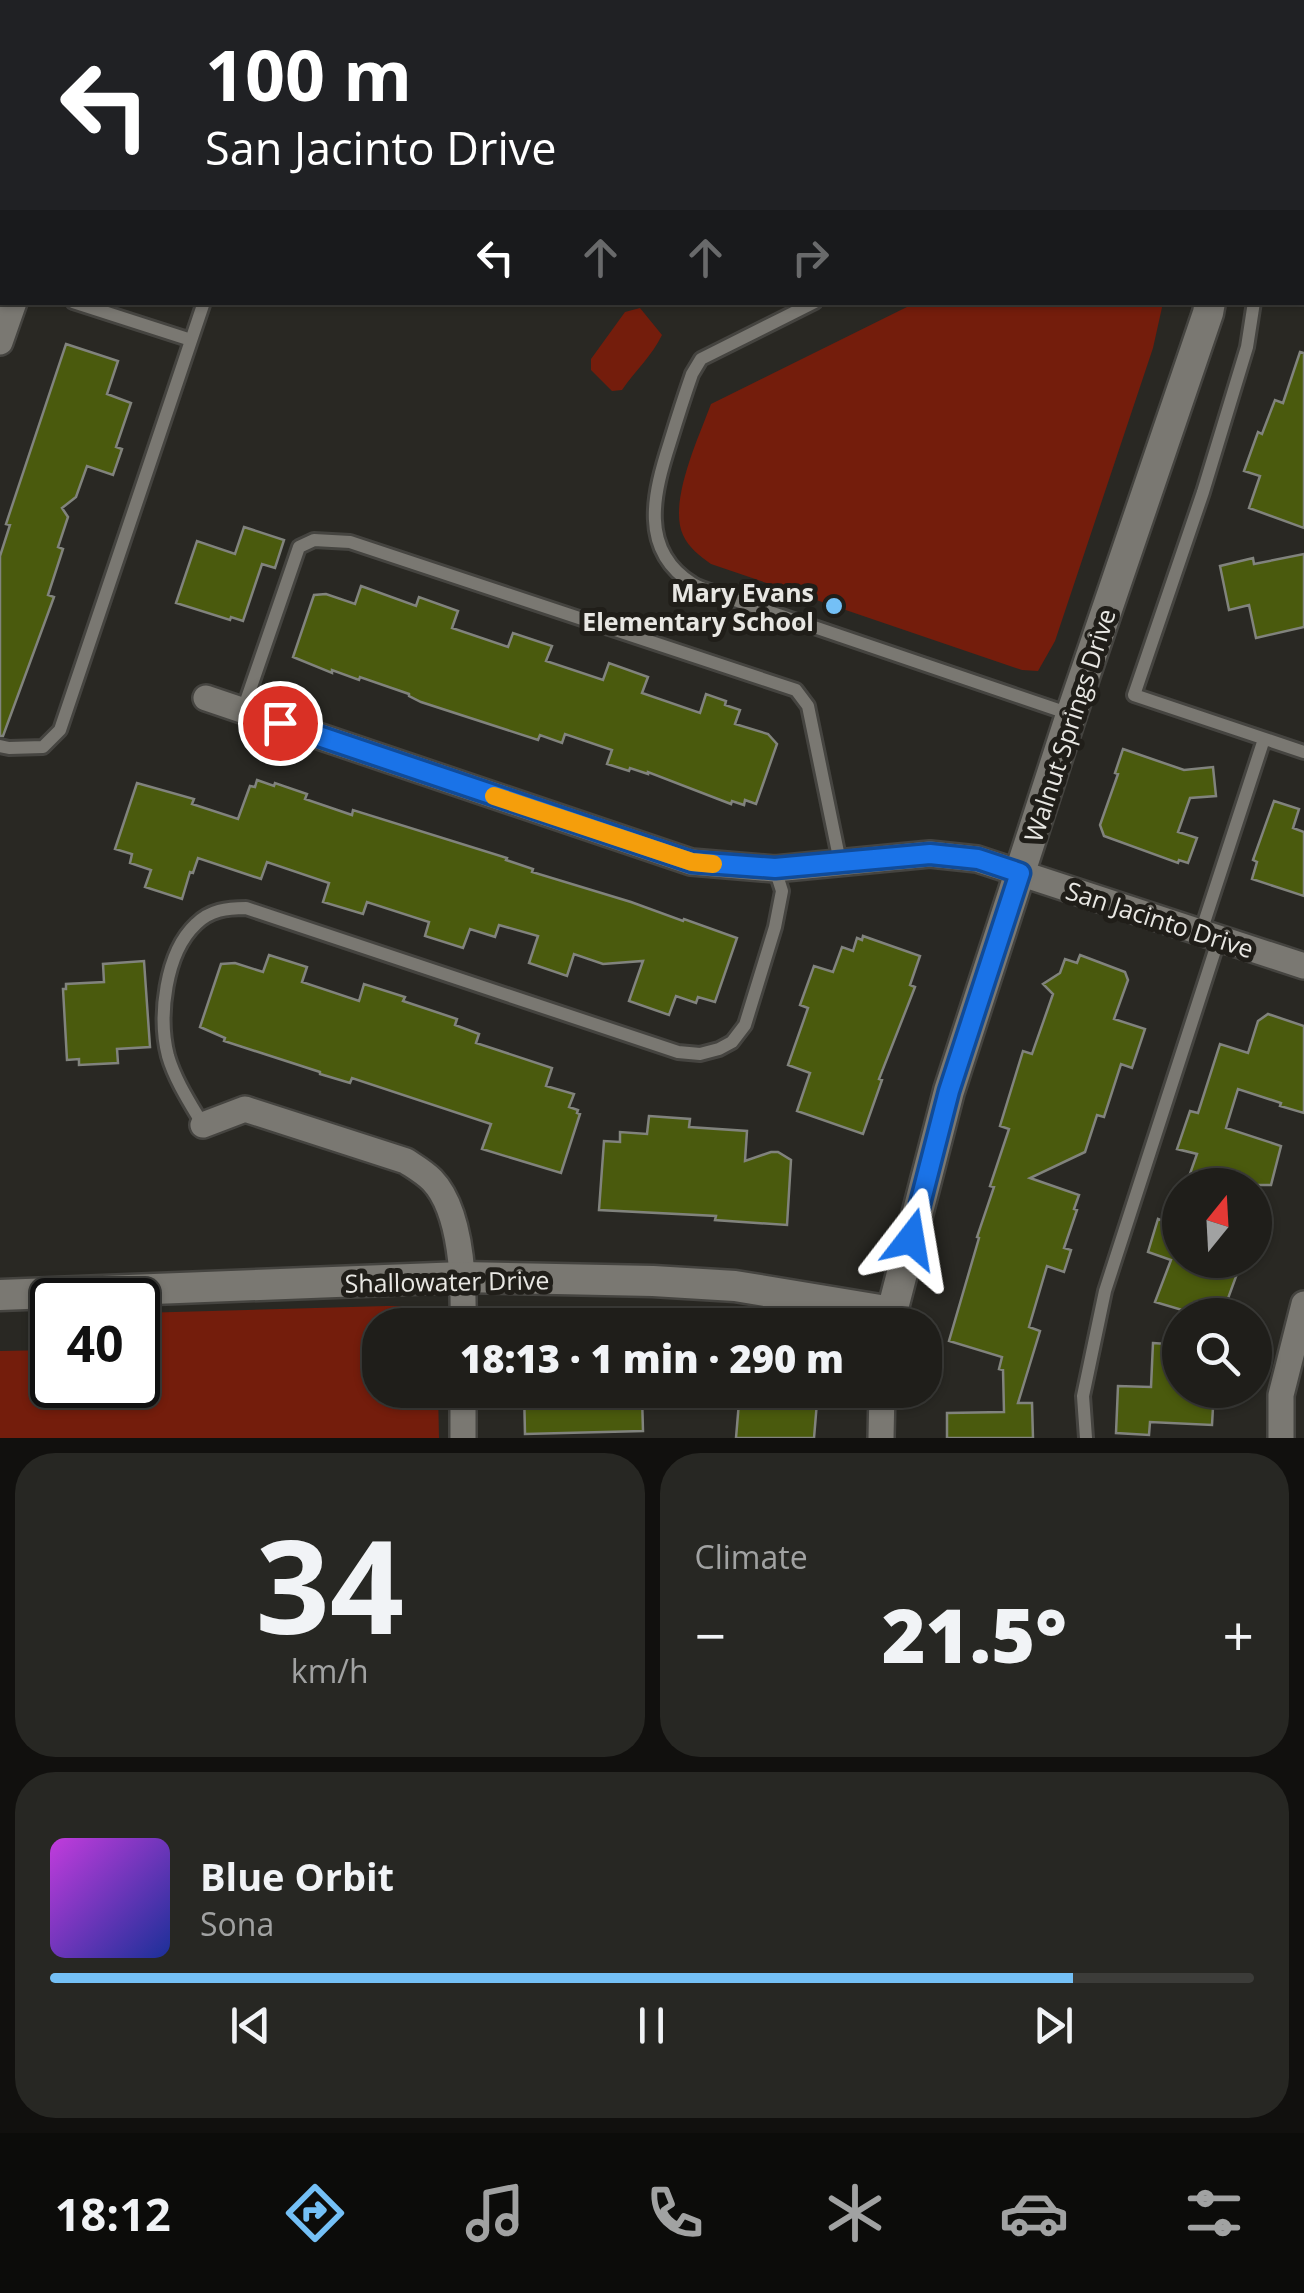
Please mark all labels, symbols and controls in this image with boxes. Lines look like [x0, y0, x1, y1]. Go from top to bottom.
text: 100 m [205, 26, 412, 122]
icon: left [40, 40, 170, 170]
text: San Jacinto Drive [205, 117, 557, 178]
icon: left [468, 230, 523, 285]
icon: ahead [573, 230, 628, 285]
icon: ahead [678, 230, 733, 285]
icon: right [783, 230, 838, 285]
place label: Mary Evans Elementary School [582, 575, 814, 638]
marker: Mary Evans Elementary School [823, 595, 845, 617]
street label: Walnut Springs Drive [1015, 604, 1123, 846]
pin [238, 681, 323, 766]
icon: arrive [253, 696, 308, 751]
street label: San Jacinto Drive [1062, 873, 1258, 965]
north arrow [1162, 1168, 1272, 1278]
map controls [1162, 1168, 1272, 1408]
position arrow [859, 1187, 963, 1291]
street label: Shallowater Drive [344, 1262, 550, 1300]
speed limit sign: 40 [30, 1278, 160, 1408]
button: search [1162, 1298, 1272, 1408]
text: 18:13 · 1 min · 290 m [460, 1332, 844, 1384]
text: 34 [255, 1495, 404, 1672]
text: Climate [695, 1535, 808, 1578]
text: 21.5° [882, 1583, 1067, 1685]
text: − [695, 1597, 726, 1672]
text: + [1223, 1597, 1254, 1672]
text: km/h [291, 1649, 369, 1692]
text: Blue Orbit [200, 1850, 394, 1902]
text: Sona [200, 1902, 274, 1945]
icon: previous [223, 1998, 278, 2053]
icon: pause [624, 1998, 679, 2053]
icon: next [1026, 1998, 1081, 2053]
icon: directions [280, 2178, 350, 2248]
icon: music [460, 2178, 530, 2248]
icon: phone [640, 2178, 710, 2248]
icon: climate [820, 2178, 890, 2248]
icon: car [999, 2178, 1069, 2248]
icon: filters [1179, 2178, 1249, 2248]
text: 18:12 [55, 2183, 171, 2244]

